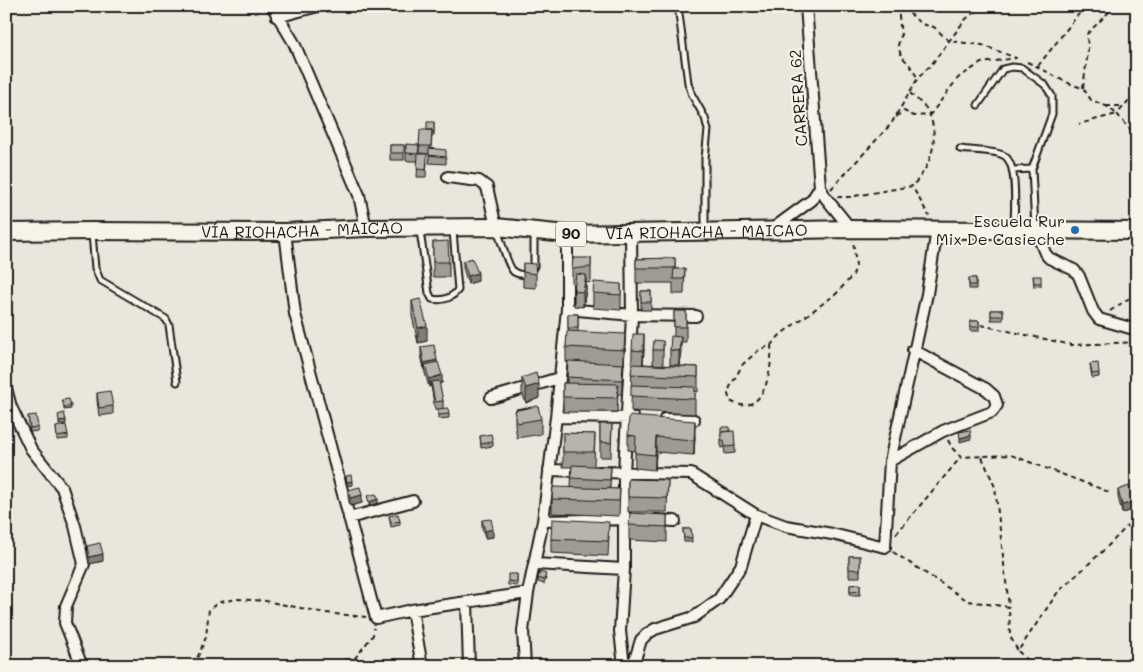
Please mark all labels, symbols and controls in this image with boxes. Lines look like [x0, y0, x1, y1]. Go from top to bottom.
street label: CARRERA 62 [784, 49, 811, 147]
place label: Escuela Rur Mix De Casieche [936, 210, 1065, 249]
street label: VÍA RIOHACHA - MAICAO [201, 217, 403, 242]
street label: VÍA RIOHACHA - MAICAO [605, 219, 808, 243]
road number: 90 [556, 222, 586, 246]
marker: Escuela Rur Mix De Casieche [1069, 224, 1081, 236]

